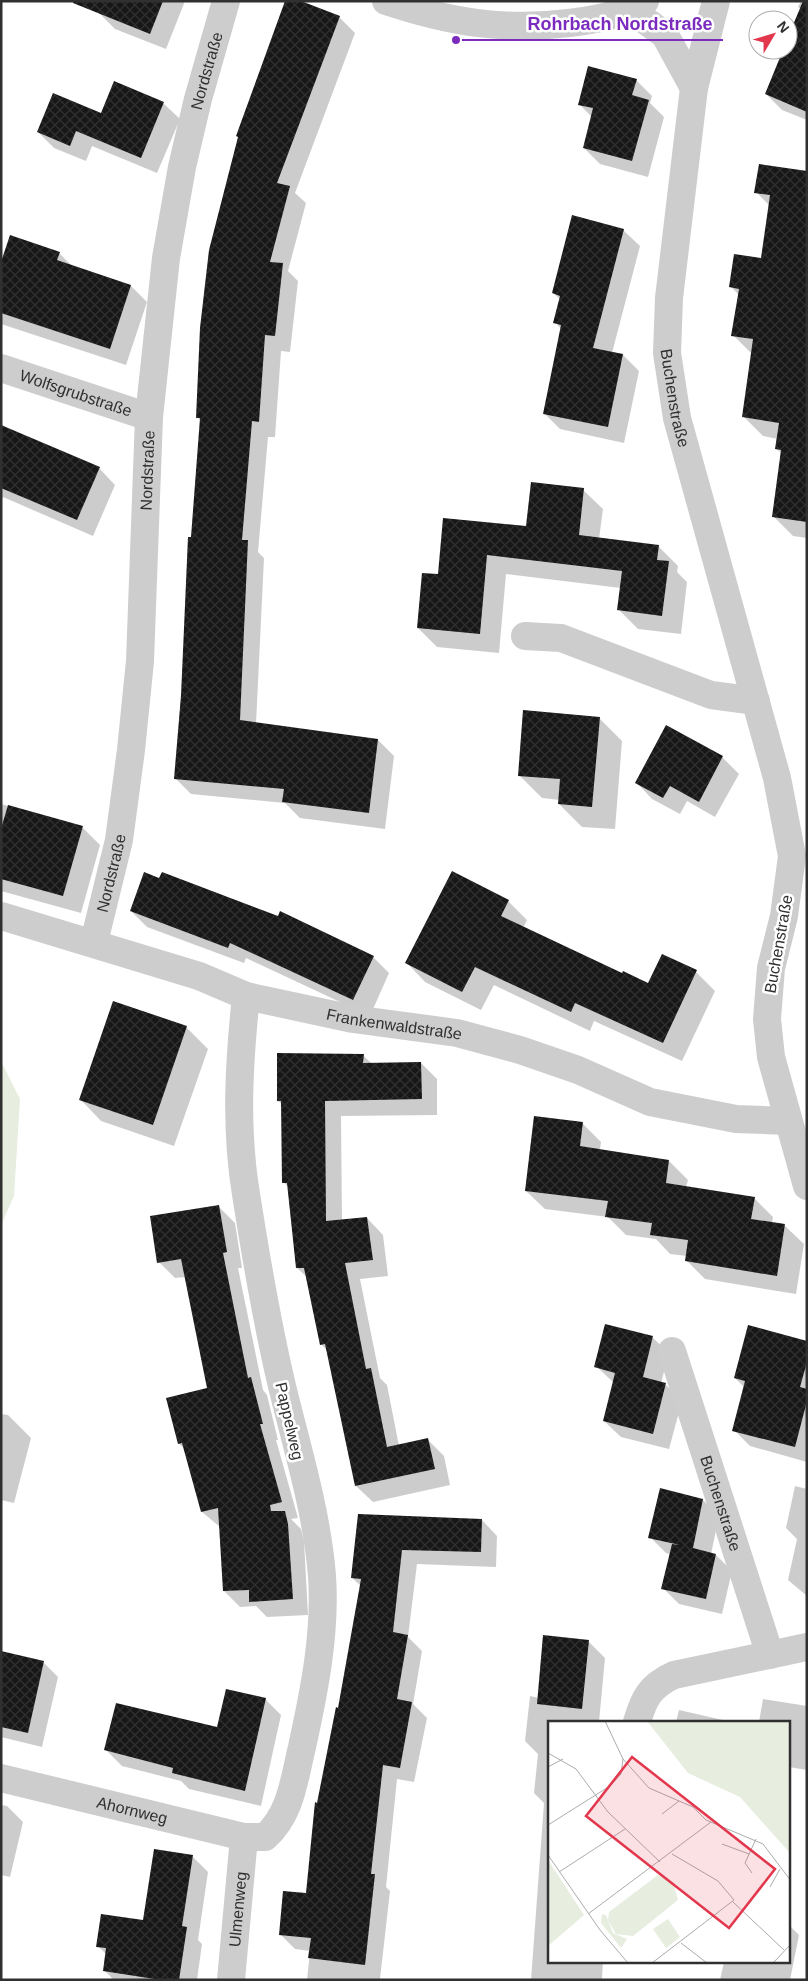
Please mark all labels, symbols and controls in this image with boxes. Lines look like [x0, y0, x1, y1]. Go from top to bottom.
callout: Rohrbach Nordstraße [518, 7, 723, 40]
north arrow [748, 10, 798, 60]
text: Rohrbach Nordstraße [527, 14, 713, 34]
text: N [774, 18, 793, 36]
street label: Nordstraße [188, 30, 226, 111]
street label: Buchenstraße [657, 348, 693, 449]
street label: Wolfsgrubstraße [18, 367, 134, 420]
street label: Nordstraße [138, 430, 158, 511]
street label: Nordstraße [94, 833, 129, 914]
street label: Buchenstraße [761, 893, 796, 995]
street label: Frankenwaldstraße [325, 1006, 464, 1043]
street label: Pappelweg [272, 1381, 307, 1462]
street label: Buchenstraße [697, 1453, 744, 1554]
inset map [548, 1721, 790, 1964]
street label: Ahornweg [95, 1794, 169, 1827]
street label: Ulmenweg [226, 1871, 250, 1948]

